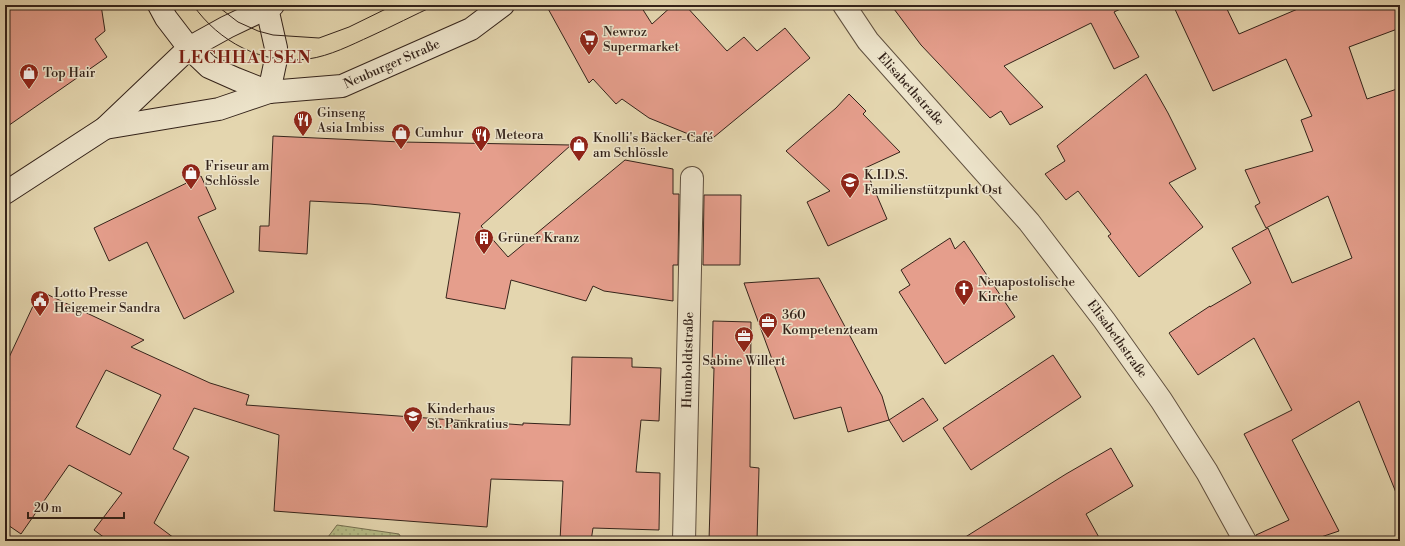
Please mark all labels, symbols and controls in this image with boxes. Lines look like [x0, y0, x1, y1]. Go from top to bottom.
place label: Newroz Supermarket [603, 24, 680, 55]
supermarket icon: Newroz Supermarket [578, 28, 600, 56]
street label: Neuburger Straße [341, 36, 443, 92]
district label: LECHHAUSEN [178, 47, 312, 69]
street label: Elisabethstraße [874, 50, 948, 130]
shop icon: Top Hair [18, 62, 40, 90]
place label: Top Hair [43, 65, 96, 81]
place label: Ginseng Asia Imbiss [316, 105, 385, 136]
restaurant icon: Ginseng Asia Imbiss [292, 109, 314, 137]
shop icon: Cumhur [390, 122, 412, 150]
restaurant icon: Meteora [470, 124, 492, 152]
place label: Cumhur [415, 125, 464, 141]
place label: Meteora [495, 127, 544, 143]
place label: Knolli's Bäcker-Café am Schlössle [593, 130, 714, 161]
shop icon: Knolli's Bäcker-Café am Schlössle [568, 134, 590, 162]
place label: Friseur am Schlössle [205, 158, 270, 189]
shop icon: Friseur am Schlössle [180, 162, 202, 190]
place label: K.I.D.S. Familienstützpunkt Ost [864, 167, 1003, 198]
school or university icon: K.I.D.S. Familienstützpunkt Ost [839, 171, 861, 199]
building icon: Grüner Kranz [473, 227, 495, 255]
place label: Grüner Kranz [498, 230, 579, 246]
place label: Neuapostolische Kirche [978, 274, 1075, 305]
church icon: Neuapostolische Kirche [953, 278, 975, 306]
place label: Lotto Presse Heigemeir Sandra [54, 285, 161, 316]
public building icon: Lotto Presse Heigemeir Sandra [29, 289, 51, 317]
street label: Elisabethstraße [1084, 297, 1151, 381]
place label: 360 Kompetenzteam [782, 307, 879, 338]
street label: Humboldtstraße [679, 311, 697, 408]
office icon: 360 Kompetenzteam [757, 311, 779, 339]
office icon: Sabine Willert [733, 325, 755, 353]
place label: Sabine Willert [702, 353, 786, 369]
place label: Kinderhaus St. Pankratius [427, 401, 508, 432]
school or university icon: Kinderhaus St. Pankratius [402, 405, 424, 433]
scale bar [28, 494, 124, 520]
text: 20 m [34, 501, 62, 516]

